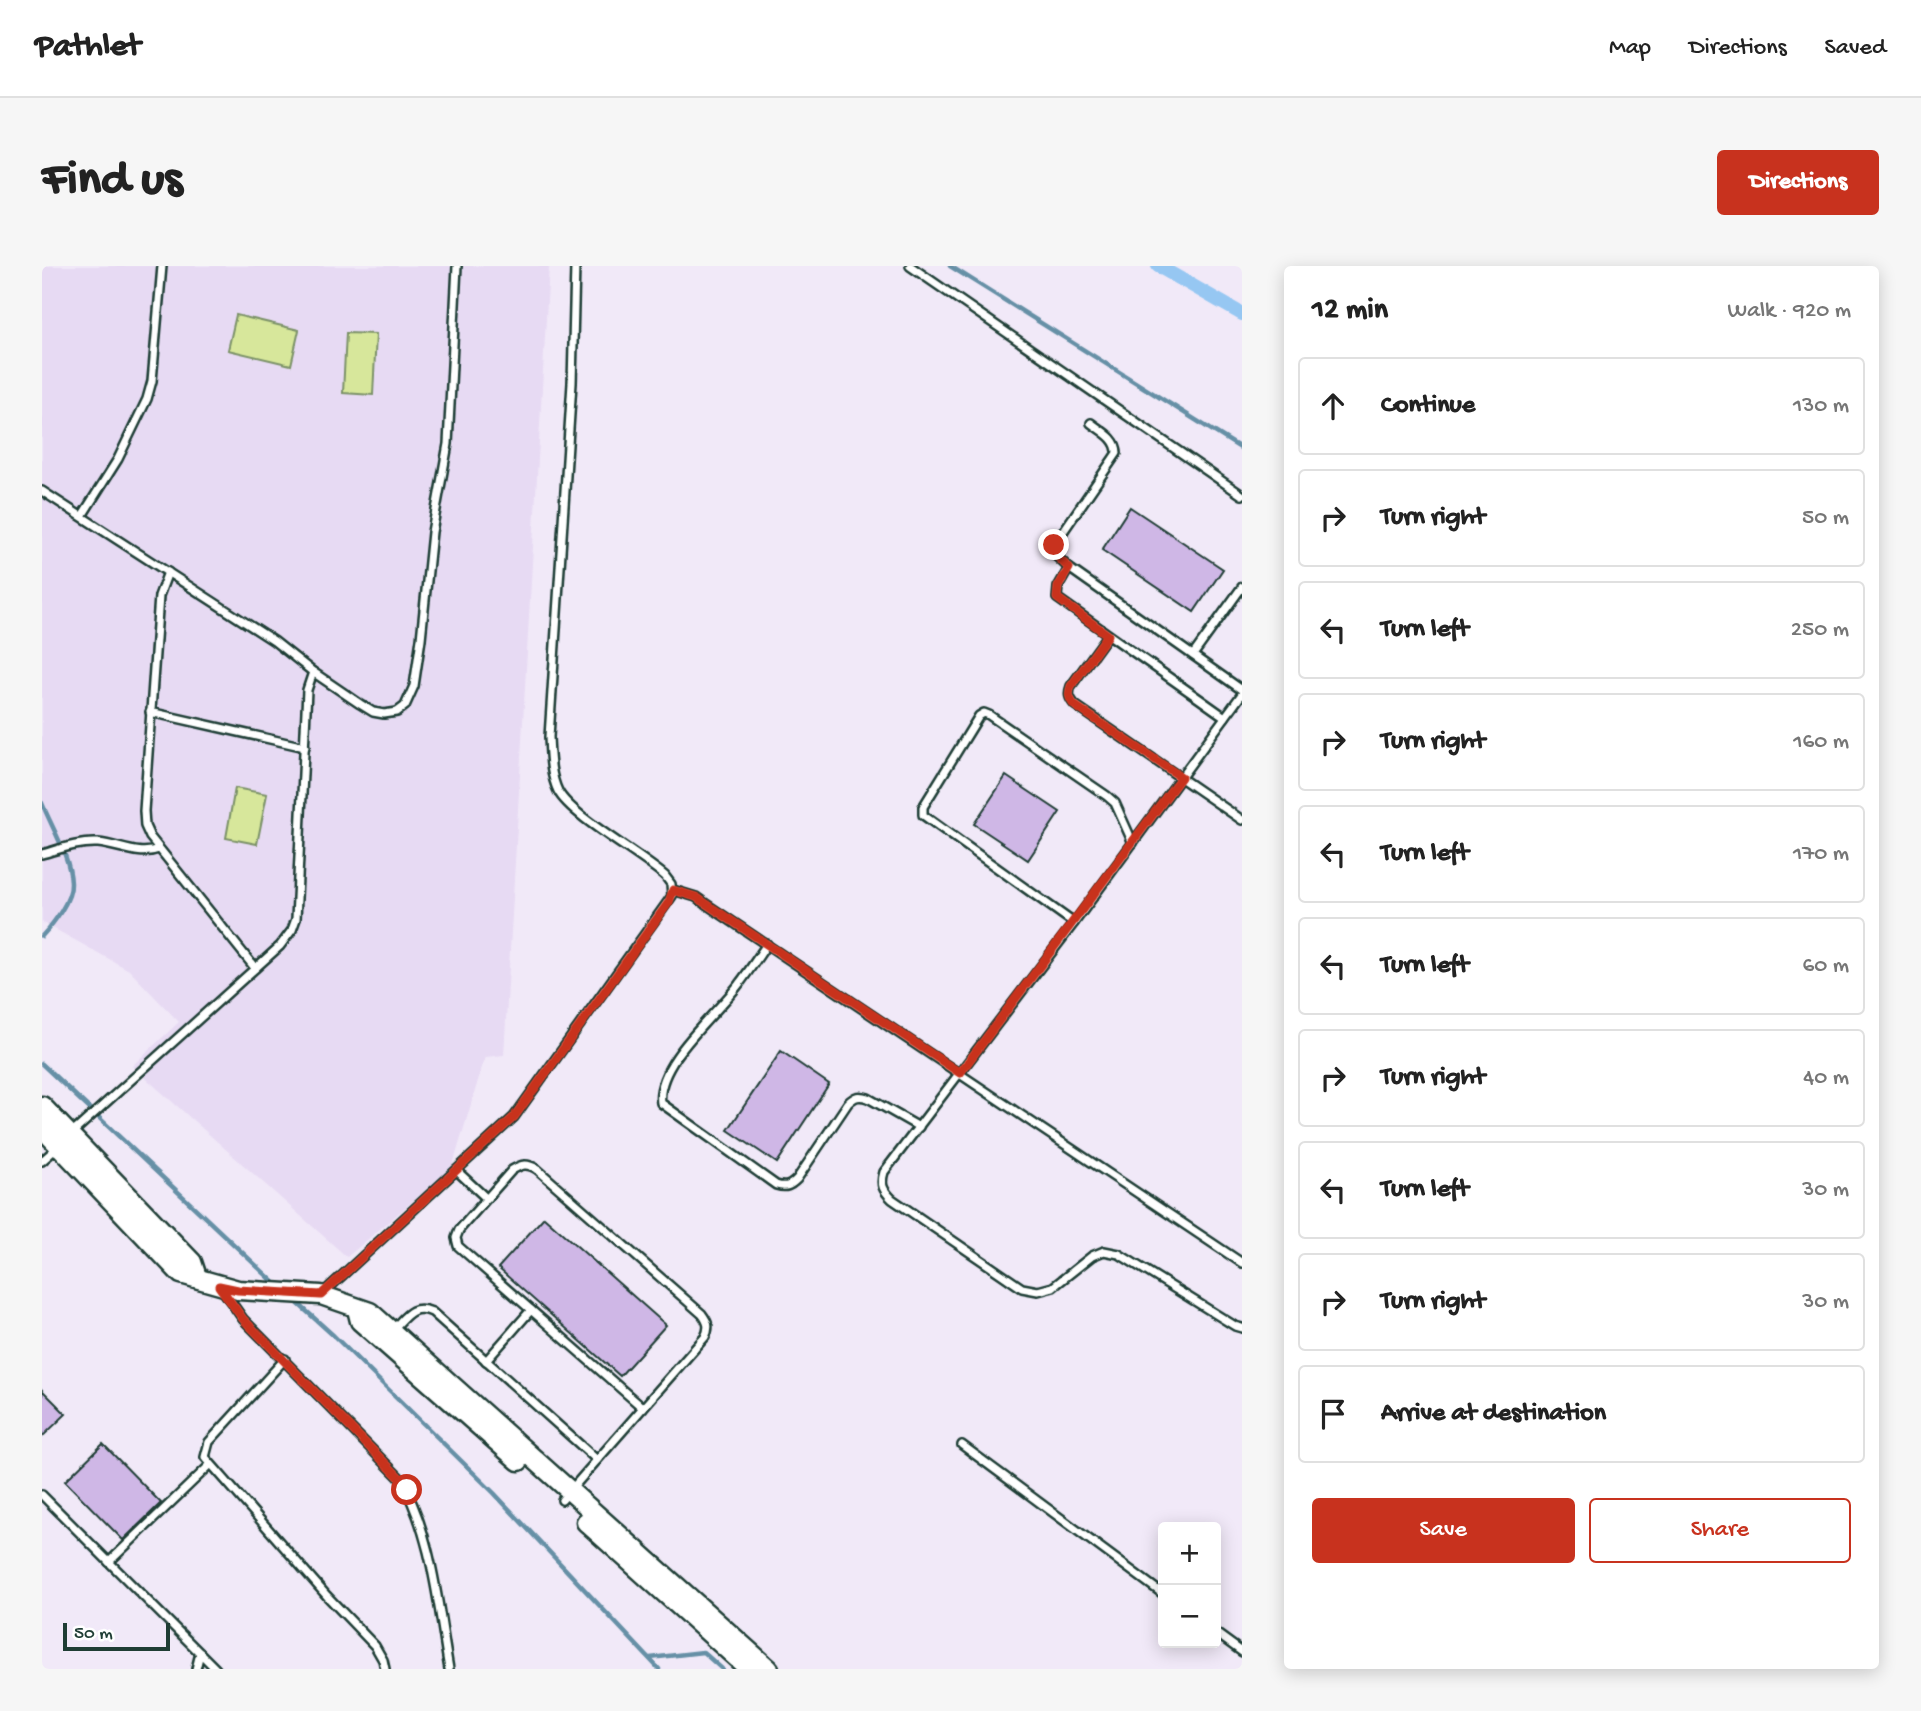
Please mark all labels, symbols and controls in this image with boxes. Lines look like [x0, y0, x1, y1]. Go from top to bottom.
text: Pathlet [35, 29, 141, 67]
text: Map [1609, 34, 1651, 63]
text: Directions [1689, 34, 1787, 63]
text: Saved [1825, 34, 1886, 63]
button: Directions [1717, 150, 1879, 215]
text: Find us [42, 153, 182, 211]
text: 12 min [1312, 294, 1388, 329]
text: Walk · 920 m [1728, 298, 1851, 325]
icon: ahead [1314, 387, 1352, 425]
text: Continue [1381, 391, 1475, 422]
text: 130 m [1793, 393, 1849, 420]
icon: right [1314, 499, 1352, 537]
text: Turn right [1381, 503, 1485, 534]
text: 50 m [1802, 505, 1849, 532]
route end [1038, 529, 1069, 560]
icon: left [1314, 611, 1352, 649]
text: Turn left [1381, 615, 1469, 646]
text: 250 m [1791, 617, 1849, 644]
icon: right [1314, 723, 1352, 761]
text: Turn right [1381, 727, 1485, 758]
text: 160 m [1793, 729, 1849, 756]
icon: left [1314, 835, 1352, 873]
text: Turn left [1381, 839, 1469, 870]
text: 170 m [1793, 841, 1849, 868]
icon: left [1314, 947, 1352, 985]
text: Turn left [1381, 951, 1469, 982]
text: 60 m [1803, 953, 1849, 980]
icon: right [1314, 1059, 1352, 1097]
text: Turn right [1381, 1063, 1485, 1094]
text: 40 m [1803, 1065, 1849, 1092]
icon: left [1314, 1171, 1352, 1209]
text: Turn left [1381, 1175, 1469, 1206]
text: 30 m [1802, 1177, 1849, 1204]
icon: right [1314, 1283, 1352, 1321]
text: Turn right [1381, 1287, 1485, 1318]
text: 30 m [1802, 1289, 1849, 1316]
icon: arrive [1314, 1395, 1352, 1433]
text: Arrive at destination [1381, 1399, 1606, 1430]
route start [391, 1474, 422, 1505]
button: Save [1312, 1498, 1575, 1563]
button: Share [1589, 1498, 1851, 1563]
map controls [1158, 1522, 1221, 1648]
button: + [1158, 1522, 1221, 1585]
button: − [1158, 1585, 1221, 1648]
scale bar [63, 1620, 170, 1652]
text: 50 m [74, 1623, 113, 1646]

